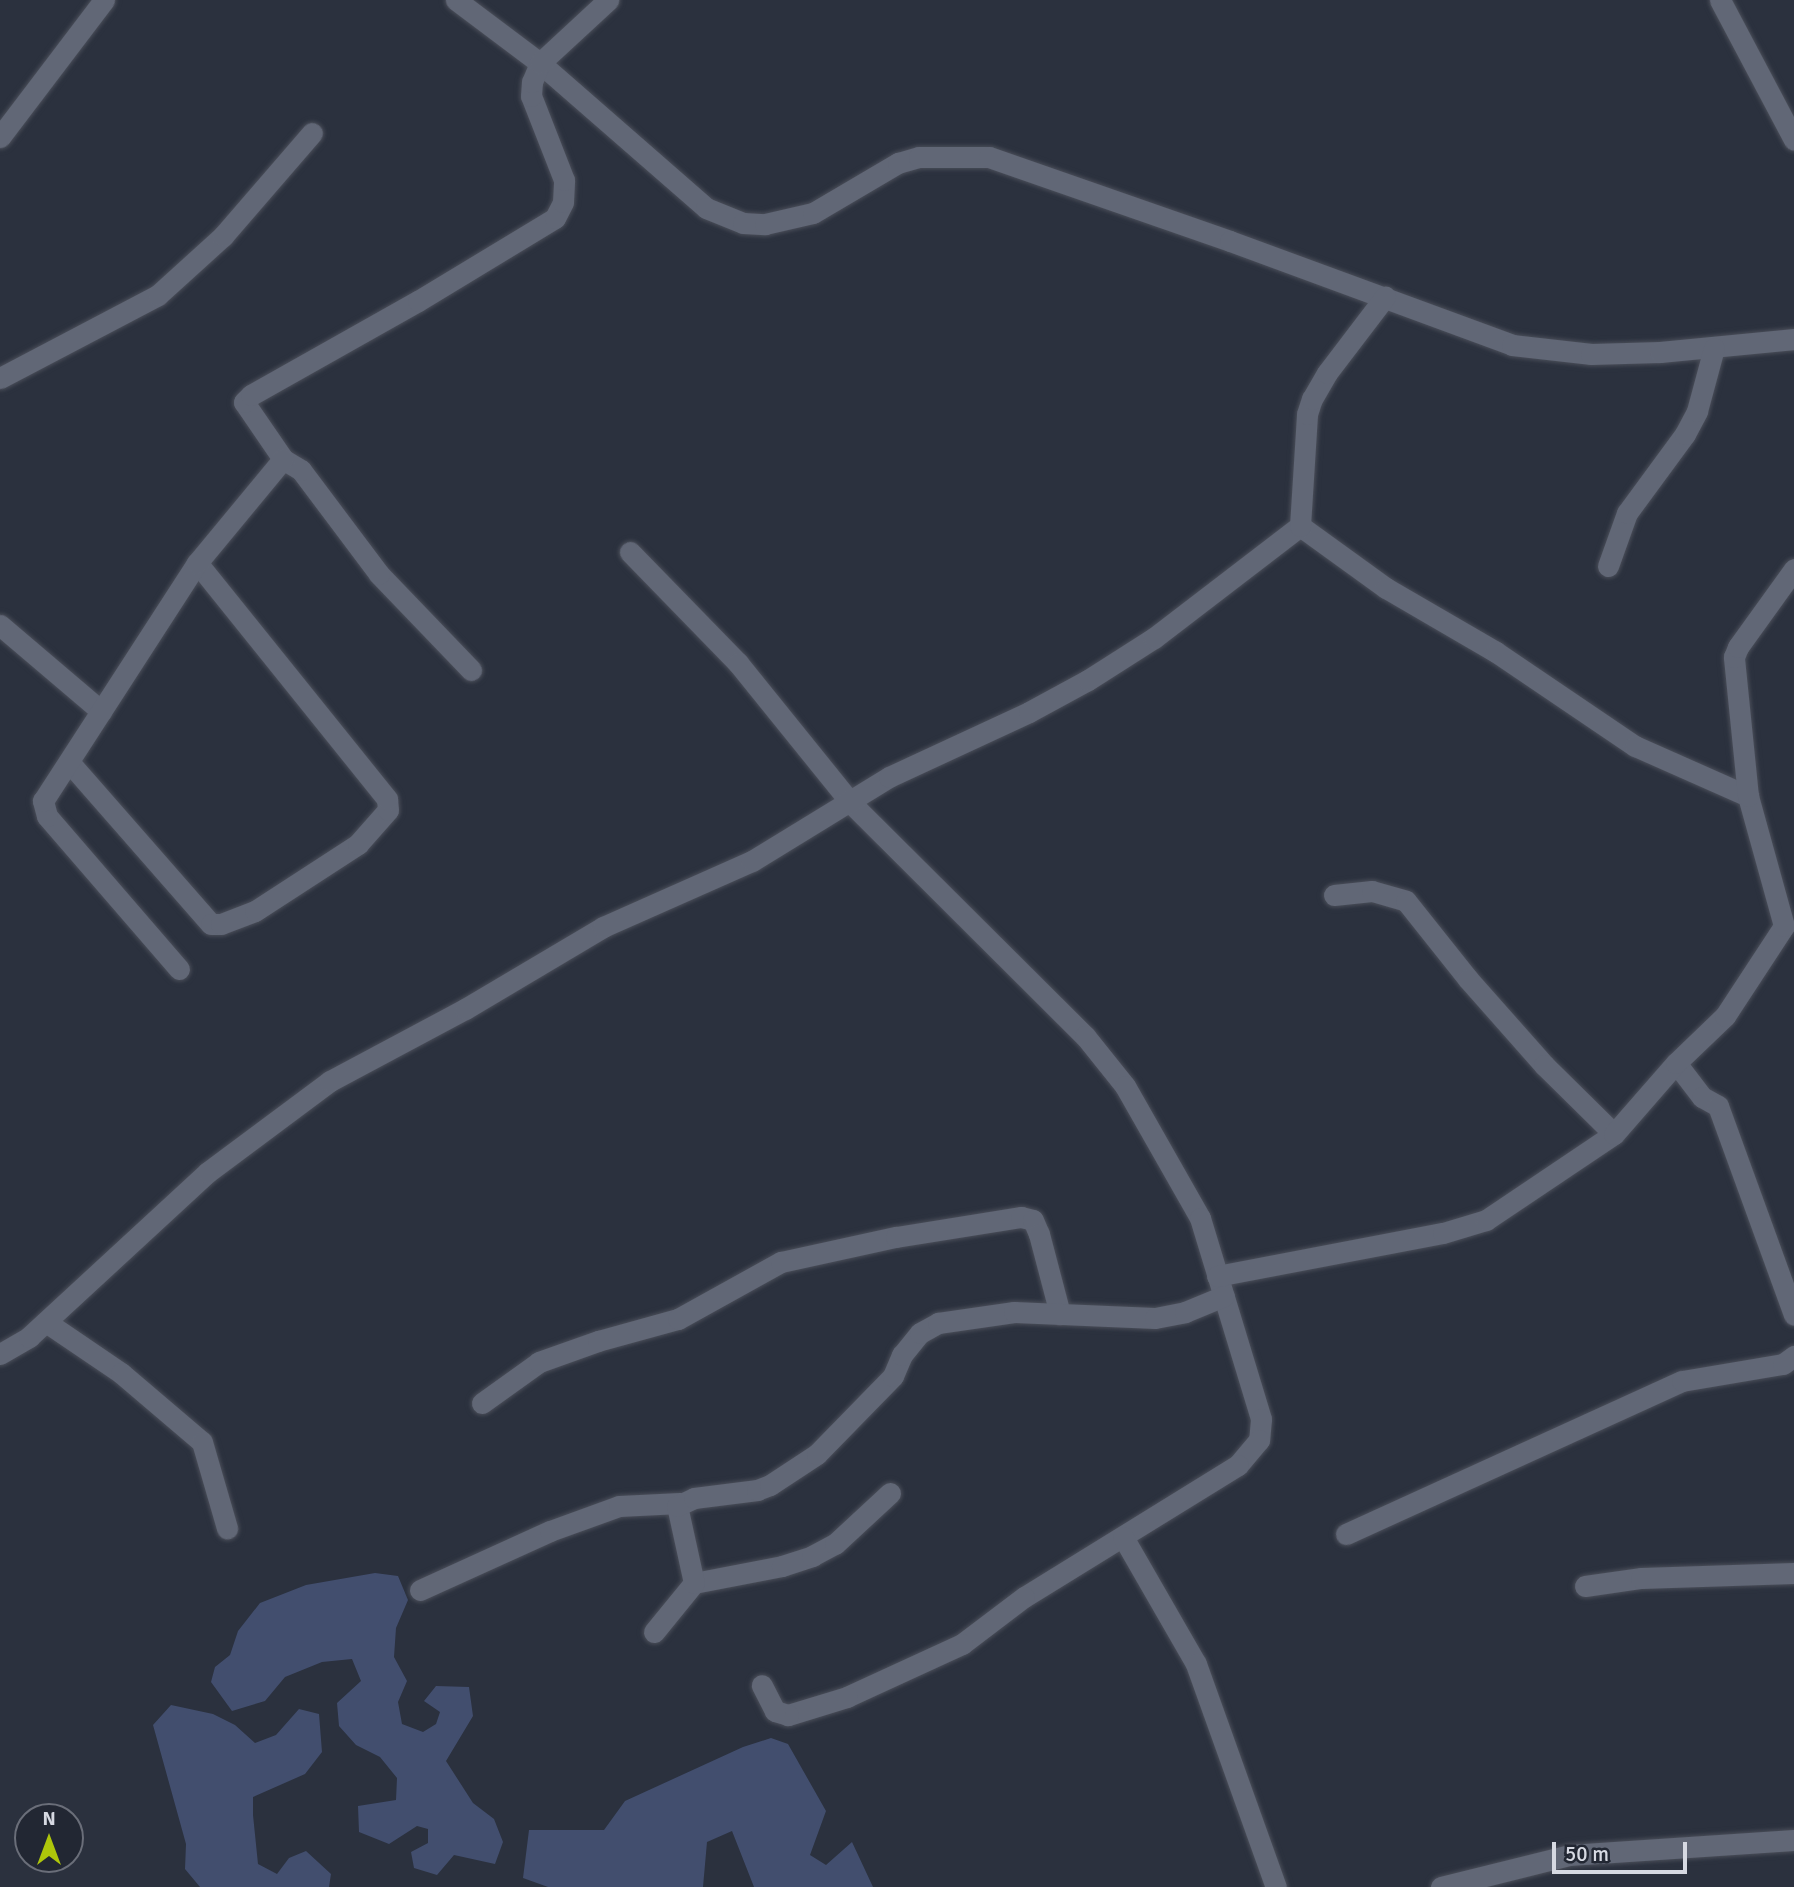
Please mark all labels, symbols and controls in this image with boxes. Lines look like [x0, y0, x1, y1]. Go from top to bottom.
north arrow [14, 1803, 84, 1873]
text: N [42, 1807, 56, 1831]
scale bar [1556, 1828, 1691, 1872]
text: 50 m [1565, 1841, 1609, 1867]

